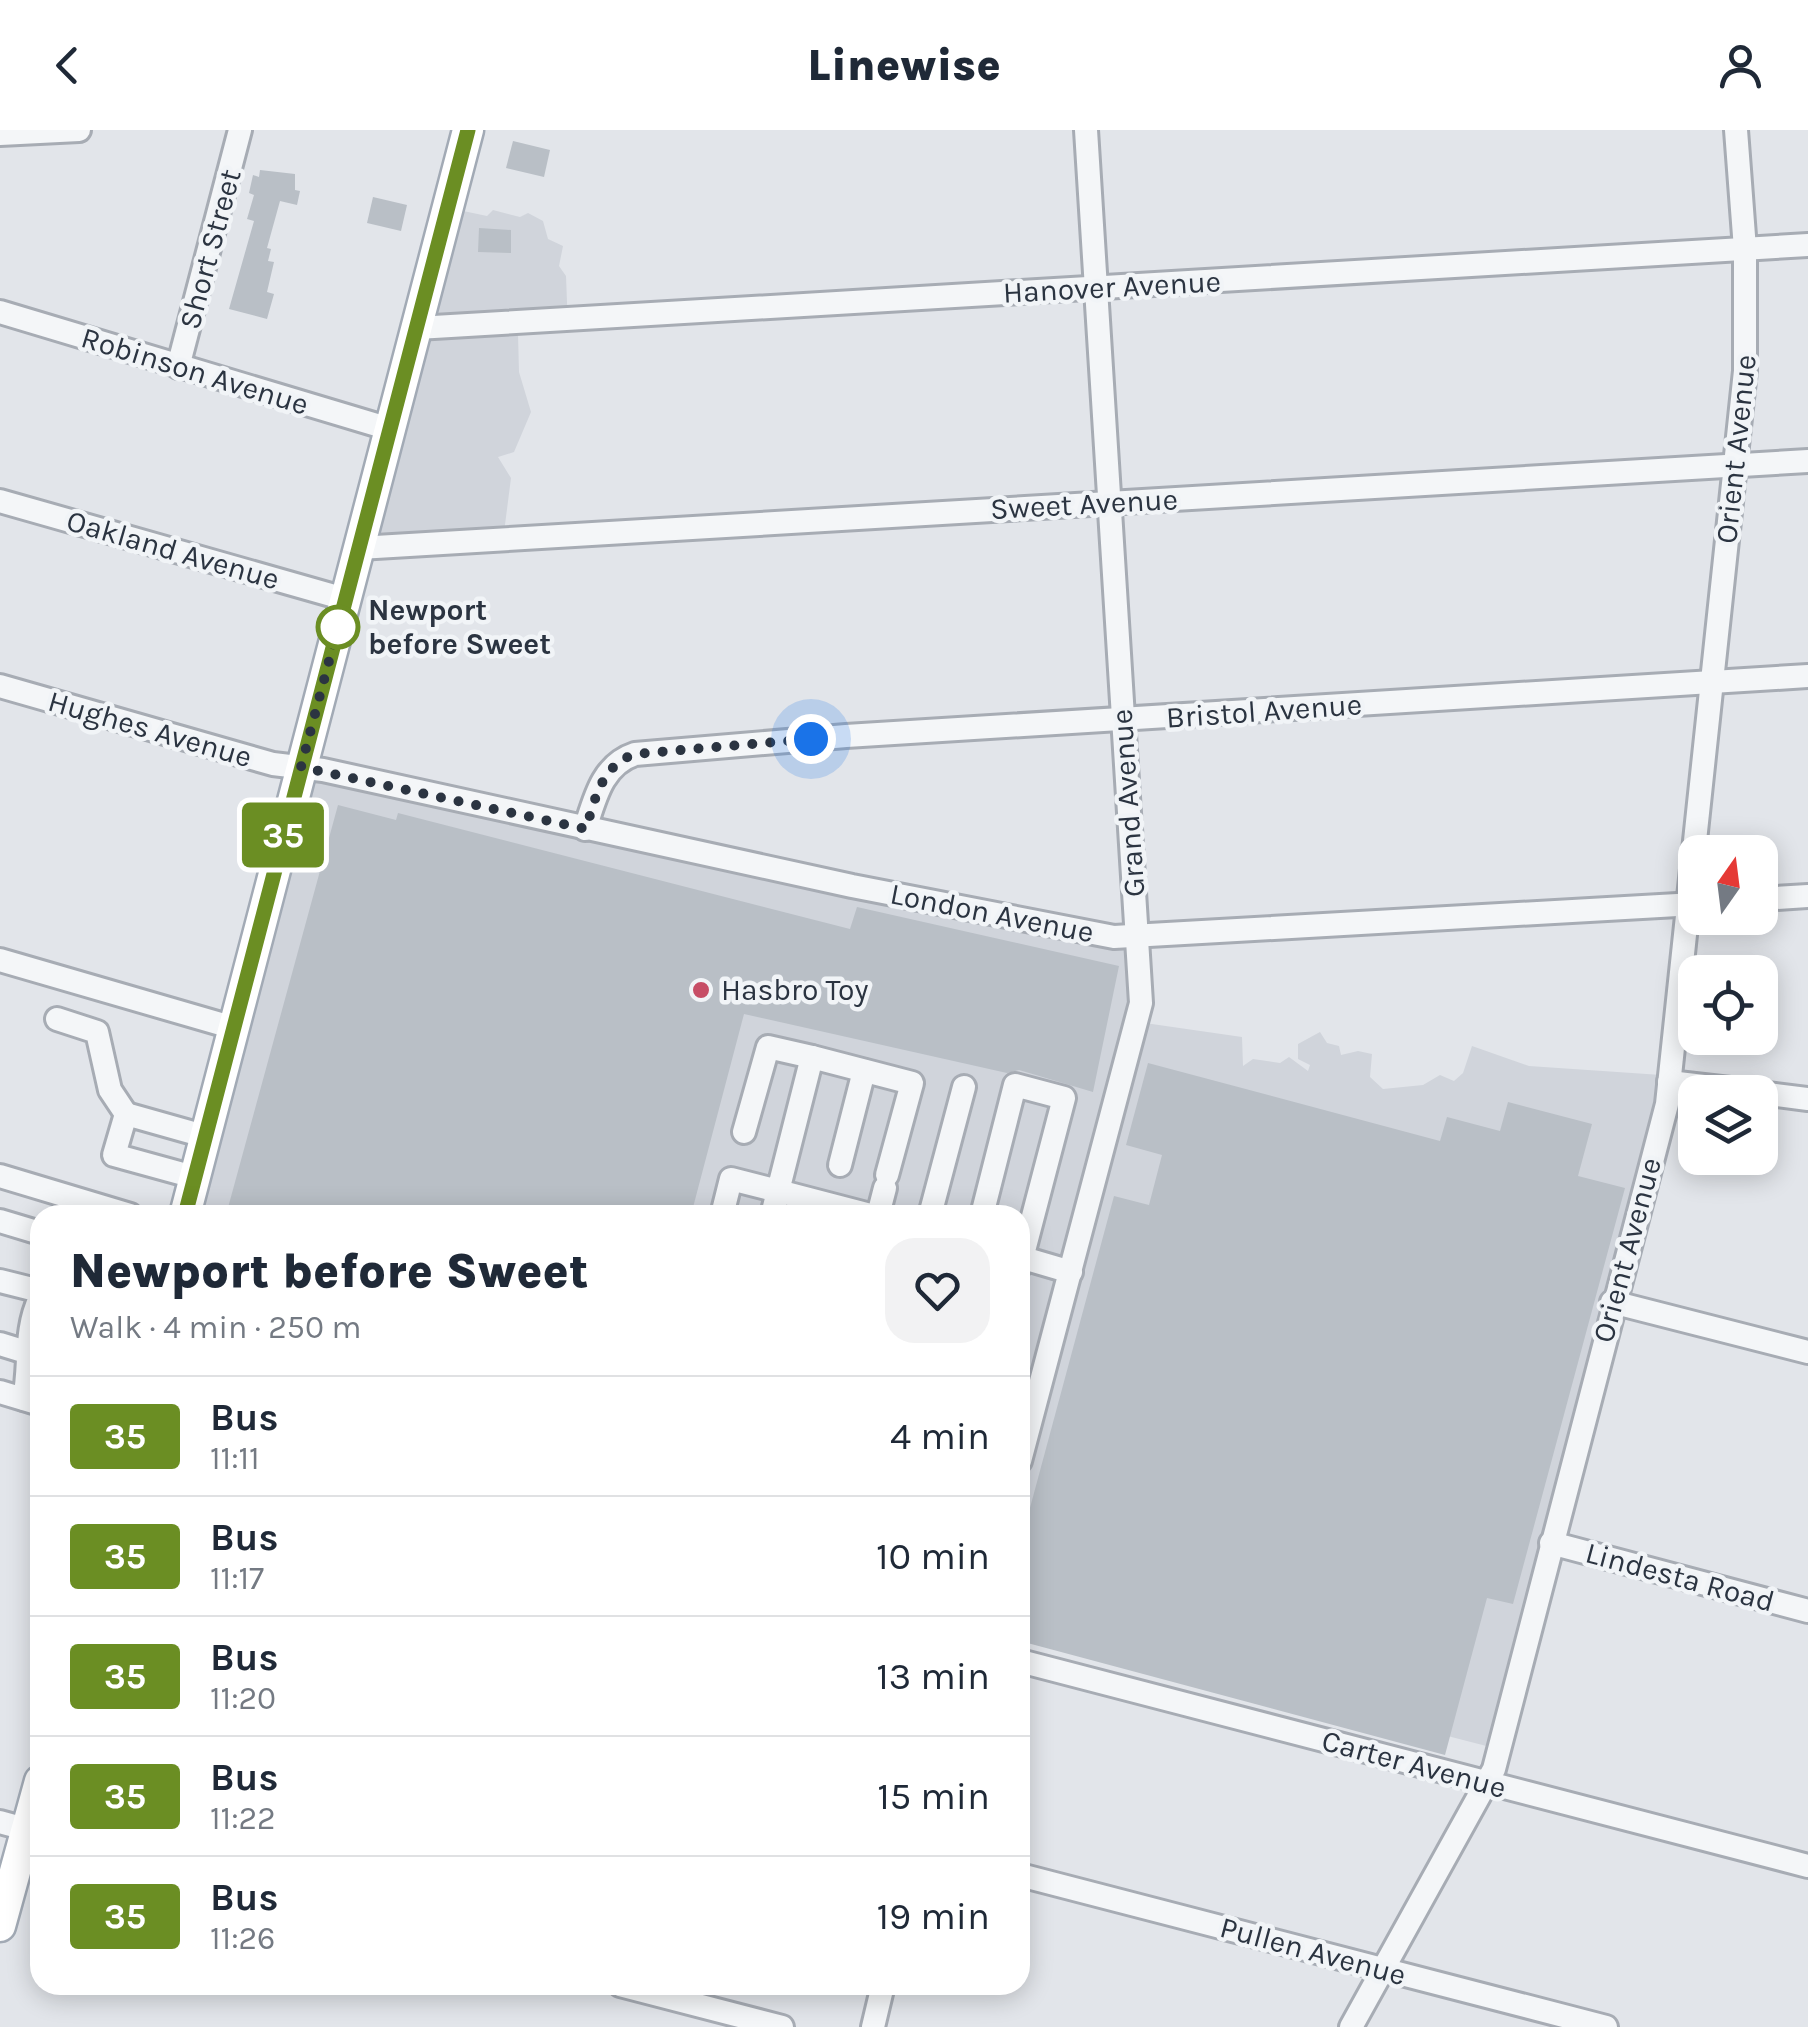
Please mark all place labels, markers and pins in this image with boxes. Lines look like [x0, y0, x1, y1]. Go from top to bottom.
place label: Newport before Sweet [368, 592, 551, 662]
marker: Newport before Sweet [317, 606, 359, 648]
place label: Hasbro Toy [721, 972, 869, 1008]
marker: Hasbro Toy [690, 979, 712, 1001]

